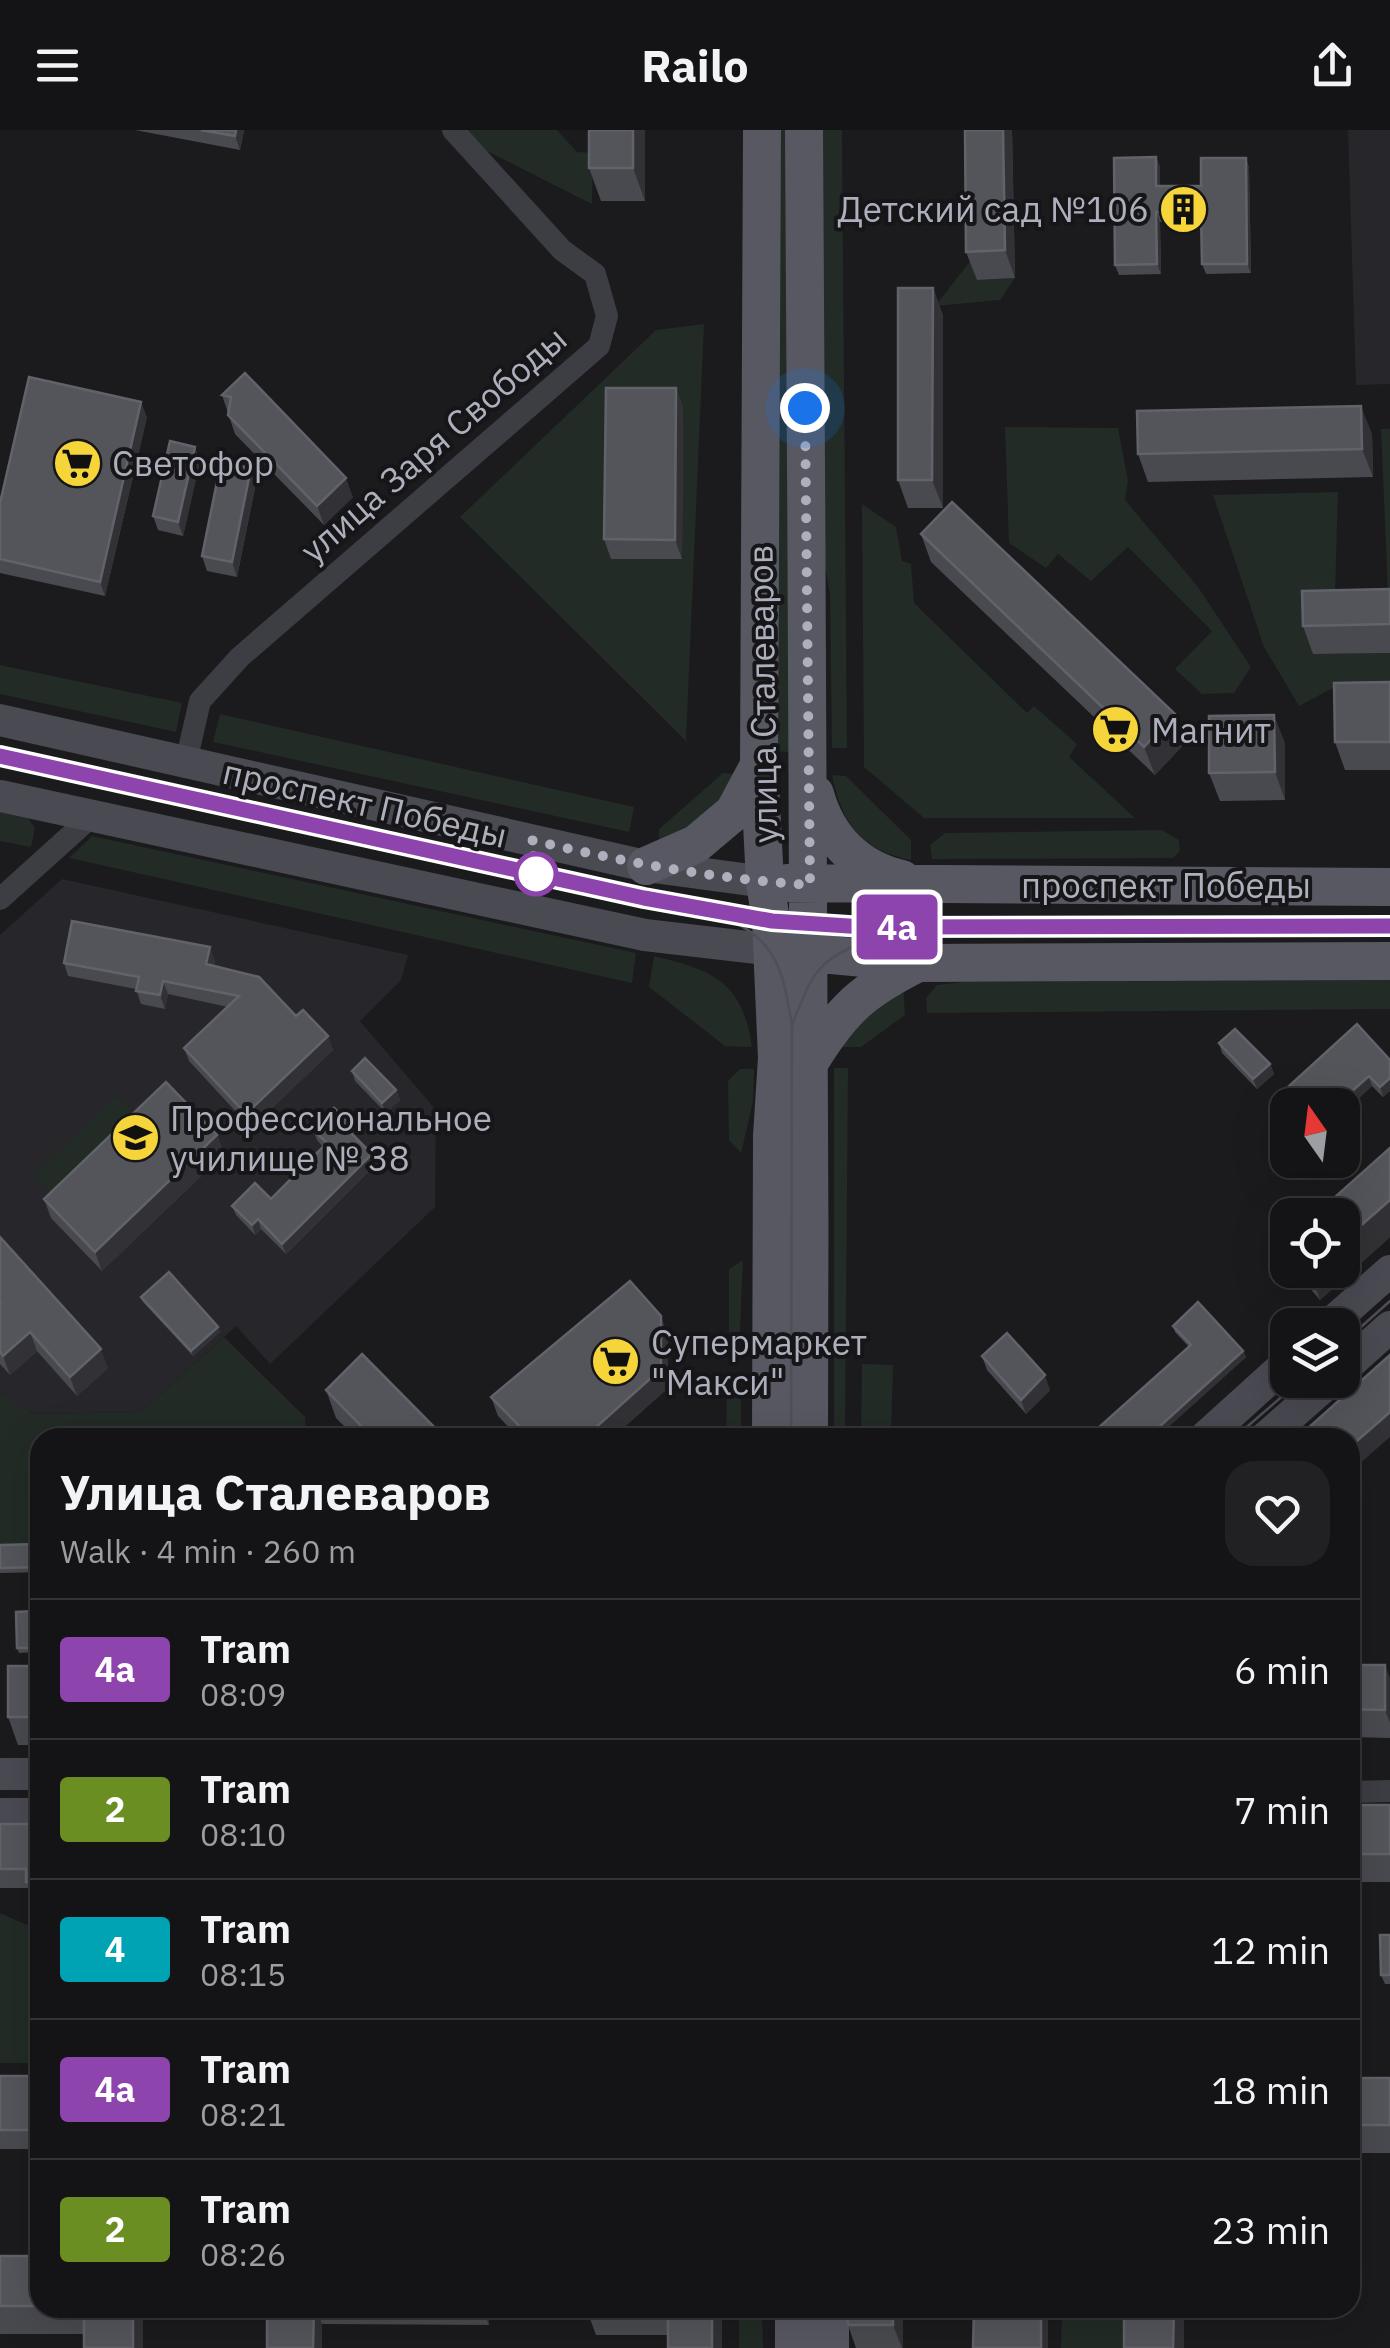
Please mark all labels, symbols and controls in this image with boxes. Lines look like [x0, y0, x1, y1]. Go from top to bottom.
text: Railo [641, 36, 749, 94]
icon: menu [30, 38, 85, 93]
icon: share [1305, 38, 1360, 93]
building icon: Детский сад №106 [1158, 183, 1210, 235]
place label: Детский сад №106 [837, 186, 1149, 232]
street label: улица Заря Свободы [290, 316, 576, 572]
your location [780, 383, 830, 433]
supermarket icon: Светофор [51, 437, 103, 489]
place label: Светофор [112, 440, 274, 486]
street label: улица Сталеваров [736, 544, 788, 844]
supermarket icon: Магнит [1090, 704, 1142, 756]
place label: Магнит [1151, 707, 1271, 753]
street label: проспект Победы [218, 748, 512, 858]
unlabelled marker [515, 853, 557, 895]
street label: проспект Победы [1021, 862, 1311, 908]
line badge: 4а [852, 894, 942, 960]
text: 4а [877, 904, 917, 950]
north arrow [1270, 1088, 1360, 1178]
map controls [1270, 1088, 1360, 1398]
place label: Профессиональное училище № 38 [170, 1095, 492, 1181]
school or university icon: Профессиональное училище № 38 [109, 1112, 161, 1164]
button: locate [1270, 1198, 1360, 1288]
button: layers [1270, 1308, 1360, 1398]
place label: Супермаркет "Макси" [651, 1319, 867, 1405]
supermarket icon: Супермаркет "Макси" [590, 1336, 642, 1388]
text: Улица Сталеваров [60, 1461, 491, 1523]
button: heart [1225, 1461, 1330, 1566]
text: Walk · 4 min · 260 m [60, 1530, 356, 1572]
text: Tram [200, 1624, 291, 1673]
text: 6 min [1234, 1645, 1330, 1694]
text: 4а [95, 1646, 135, 1692]
text: 08:09 [200, 1673, 286, 1715]
text: Tram [200, 1764, 291, 1813]
text: 7 min [1234, 1785, 1330, 1834]
text: 2 [104, 1786, 126, 1832]
text: 08:10 [200, 1813, 286, 1855]
text: Tram [200, 1904, 291, 1953]
text: 12 min [1211, 1925, 1330, 1974]
text: 4 [104, 1926, 126, 1972]
text: 08:15 [200, 1953, 286, 1995]
text: Tram [200, 2044, 291, 2093]
text: 18 min [1211, 2065, 1330, 2114]
text: 4а [95, 2066, 135, 2112]
text: 08:21 [200, 2093, 286, 2135]
text: Tram [200, 2184, 291, 2233]
text: 23 min [1211, 2205, 1330, 2254]
text: 2 [104, 2206, 126, 2252]
text: 08:26 [200, 2233, 286, 2275]

